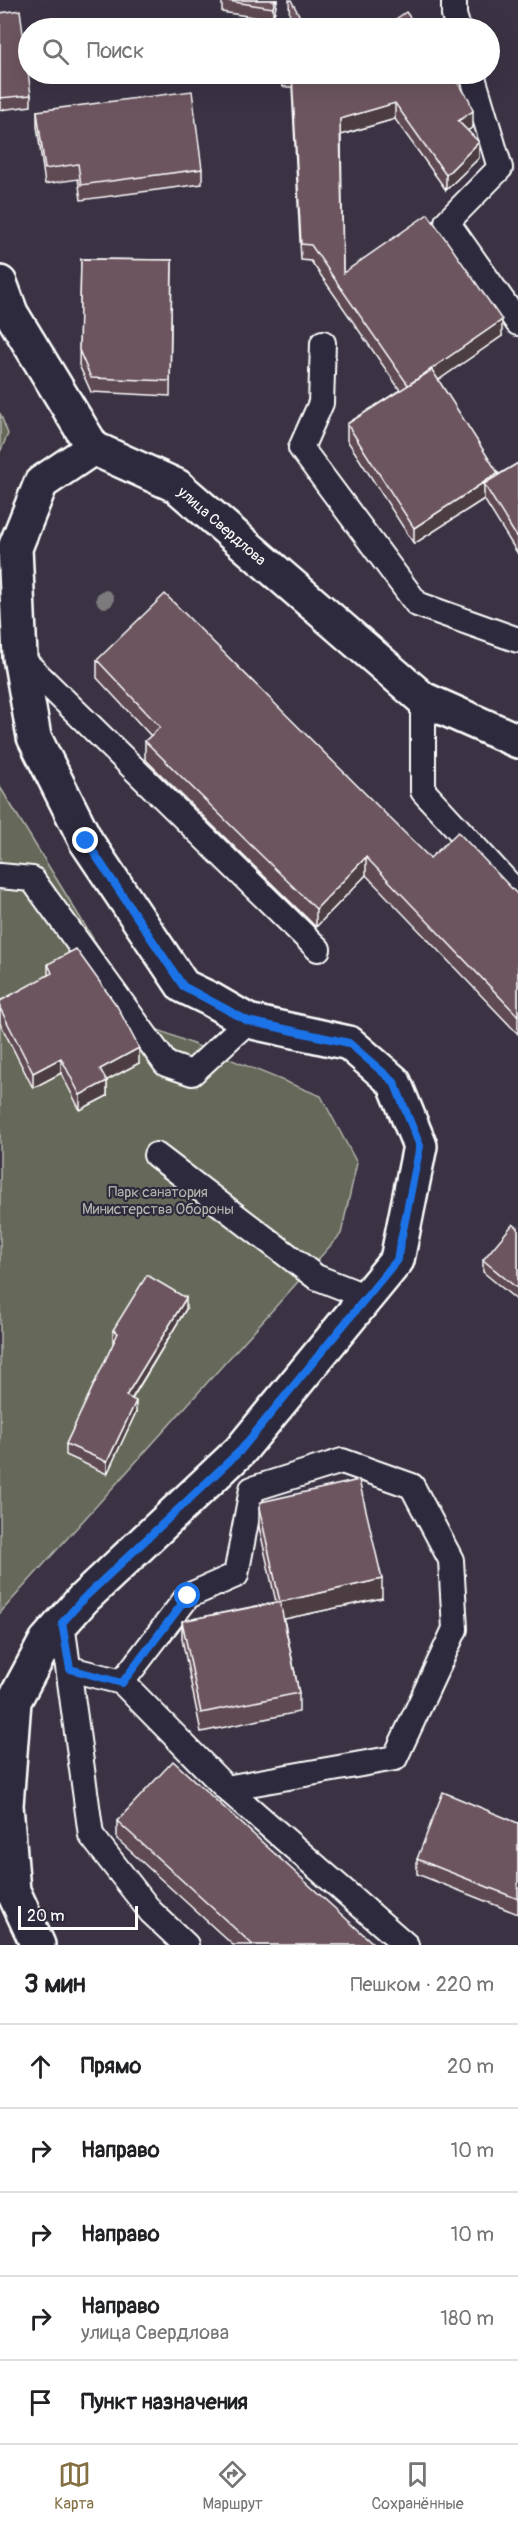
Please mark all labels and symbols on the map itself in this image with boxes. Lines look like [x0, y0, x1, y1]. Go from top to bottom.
street label: улица Свердлова [173, 482, 270, 570]
route end [72, 827, 98, 853]
park label: Парк санатория Министерства Обороны [82, 1183, 234, 1219]
route start [174, 1582, 200, 1608]
scale bar [18, 1903, 138, 1930]

